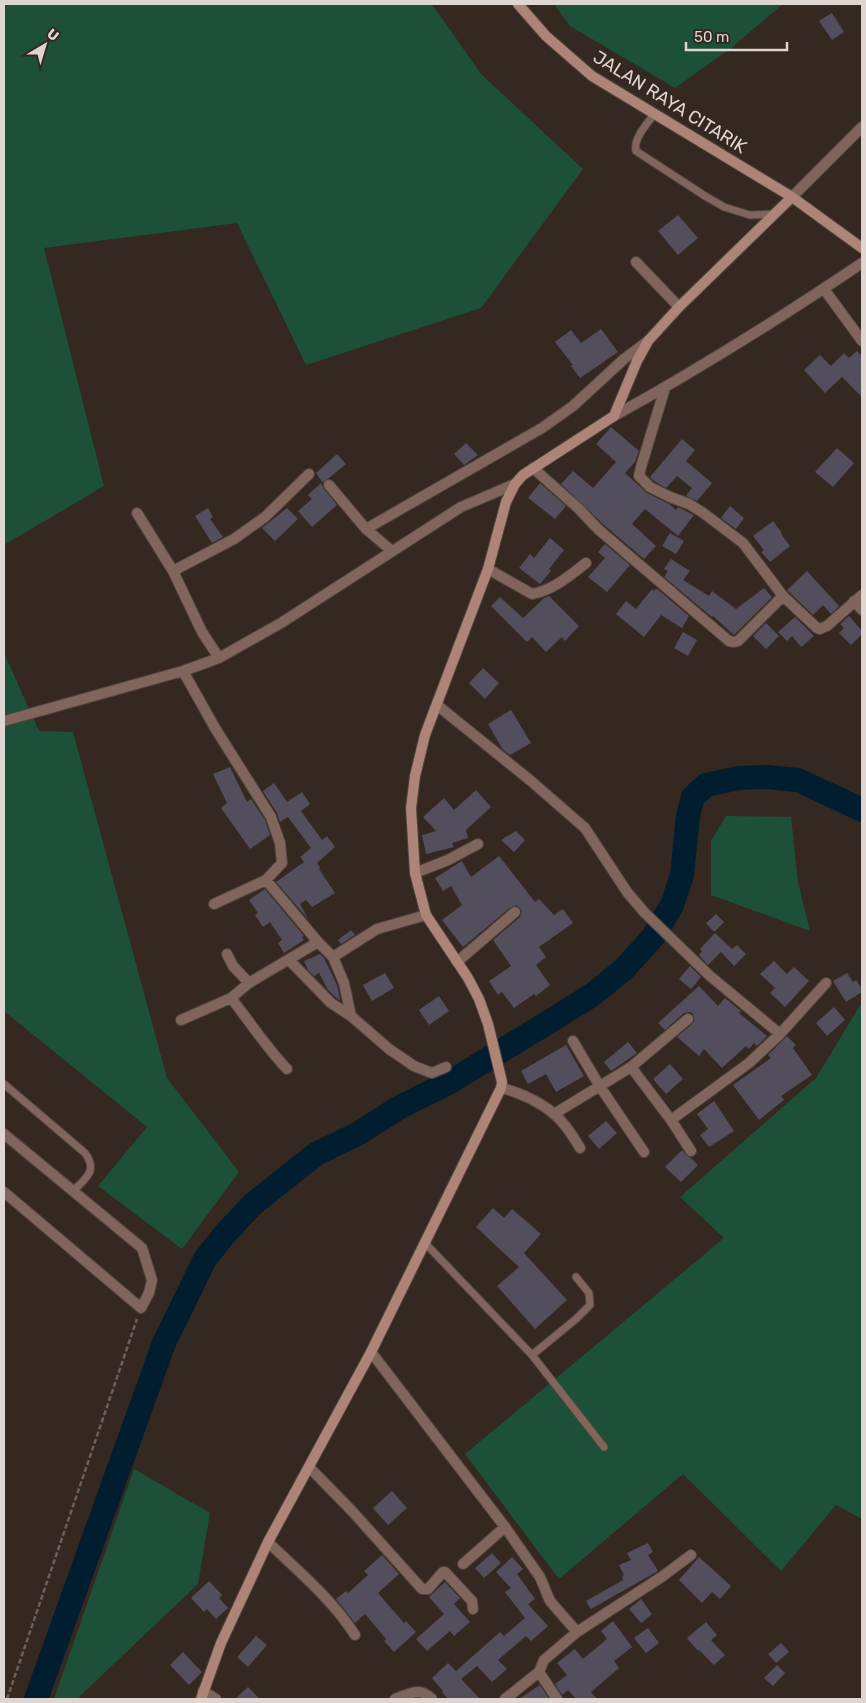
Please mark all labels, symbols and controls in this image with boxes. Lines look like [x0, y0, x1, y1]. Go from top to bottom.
north arrow [20, 20, 70, 70]
scale bar [686, 20, 787, 52]
text: U [43, 25, 62, 45]
text: 50 m [694, 28, 729, 46]
street label: JALAN RAYA CITARIK [589, 46, 751, 158]

